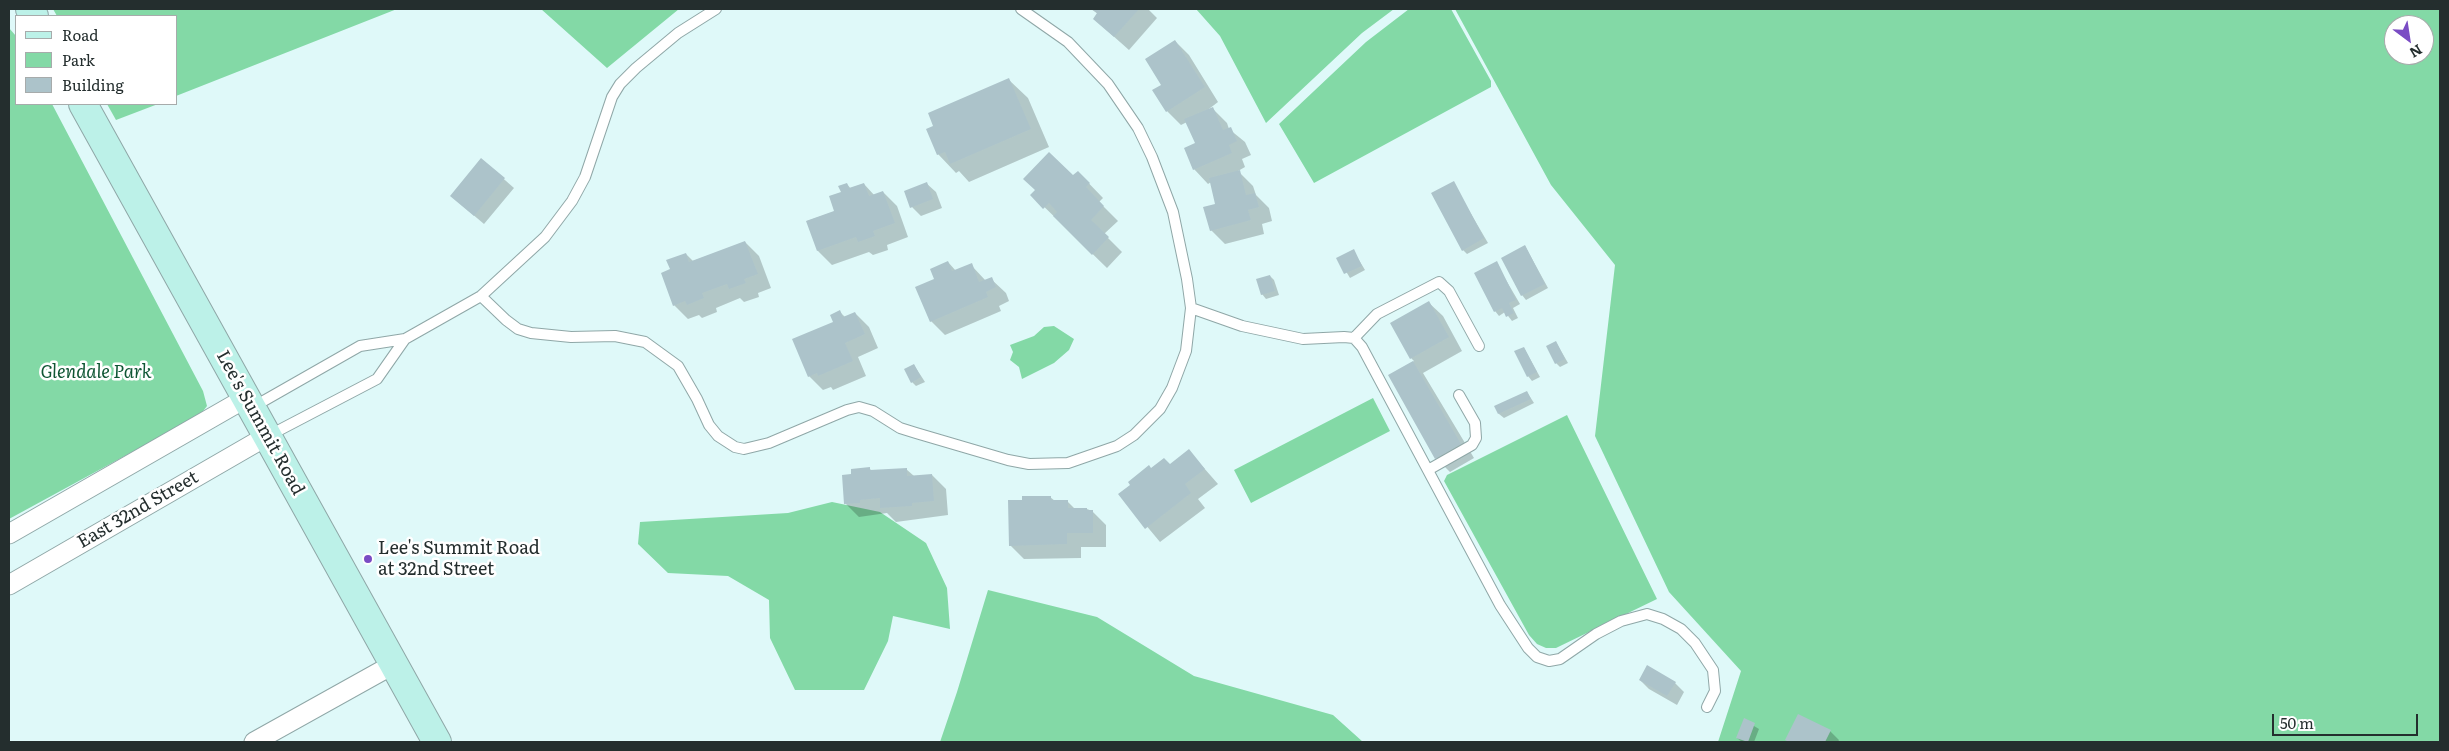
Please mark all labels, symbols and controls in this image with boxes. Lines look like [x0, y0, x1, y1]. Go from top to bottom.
legend [15, 15, 178, 105]
north arrow [2384, 15, 2434, 65]
text: Road [62, 23, 98, 46]
text: N [2406, 40, 2426, 64]
text: Park [62, 48, 95, 71]
text: Building [62, 73, 124, 96]
street label: Lee's Summit Road [211, 347, 309, 499]
park label: Glendale Park [40, 362, 152, 384]
street label: East 32nd Street [74, 467, 202, 553]
place label: Lee's Summit Road at 32nd Street [378, 538, 540, 580]
marker: Lee's Summit Road at 32nd Street [362, 553, 374, 565]
scale bar [2274, 704, 2420, 736]
text: 50 m [2280, 711, 2314, 734]

